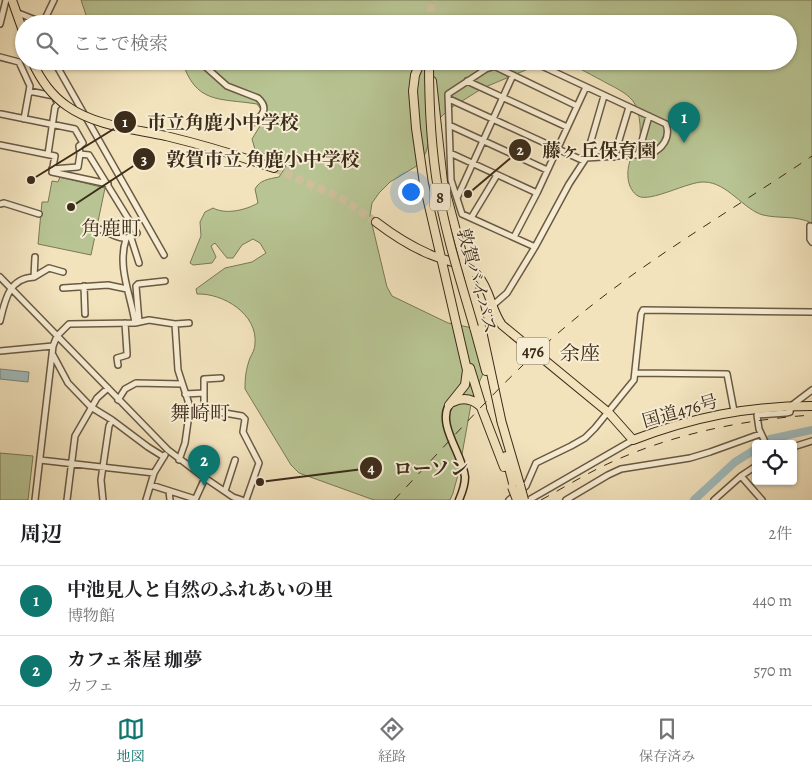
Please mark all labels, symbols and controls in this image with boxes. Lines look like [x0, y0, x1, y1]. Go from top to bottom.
search box [15, 15, 797, 70]
icon: search [33, 29, 61, 57]
text: ここで検索 [73, 31, 168, 57]
pin: 1 [668, 102, 700, 143]
callout: 市立角鹿小中学校 [112, 105, 309, 139]
text: 市立角鹿小中学校 [147, 110, 299, 136]
text: 1 [122, 112, 128, 132]
callout: 藤ヶ丘保育園 [507, 133, 666, 167]
text: 藤ヶ丘保育園 [542, 138, 656, 164]
text: 2 [516, 140, 524, 160]
callout: 敦賀市立 角鹿小中学校 [131, 142, 369, 176]
text: 敦賀市立 角鹿小中学校 [166, 147, 360, 173]
text: 3 [141, 150, 147, 170]
your location [398, 179, 424, 205]
road number: 8 [430, 183, 450, 210]
district label: 角鹿町 [81, 215, 141, 242]
street label: 敦賀バイパス [451, 226, 503, 336]
road number: 476 [517, 338, 549, 364]
district label: 余座 [560, 340, 600, 367]
street label: 国道476号 [639, 389, 721, 433]
district label: 舞崎町 [170, 400, 230, 427]
map controls [752, 440, 797, 485]
button: locate [752, 440, 797, 485]
pin: 2 [188, 445, 220, 486]
callout: ローソン [358, 451, 479, 485]
text: ローソン [393, 456, 469, 482]
text: 4 [367, 458, 375, 478]
text: 周辺 [20, 520, 62, 548]
text: 2件 [768, 523, 792, 545]
text: 中池見人と自然のふれあいの里 [67, 577, 333, 603]
text: 1 [33, 590, 39, 612]
text: 440 m [752, 590, 792, 612]
text: 博物館 [67, 605, 115, 627]
text: カフェ茶屋 珈夢 [67, 647, 202, 673]
text: 2 [32, 660, 40, 682]
text: 570 m [753, 660, 792, 682]
text: カフェ [67, 675, 114, 697]
tab: 地図 [117, 715, 145, 766]
tab: 経路 [378, 715, 406, 766]
tab: 保存済み [639, 715, 695, 766]

